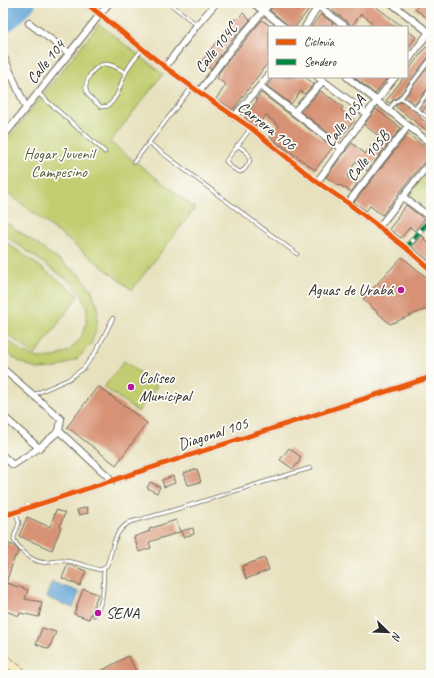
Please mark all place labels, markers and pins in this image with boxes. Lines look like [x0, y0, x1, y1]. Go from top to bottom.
place label: Aguas de Urabá [308, 280, 395, 300]
marker: Aguas de Urabá [396, 285, 406, 295]
place label: Coliseo Municipal [139, 368, 194, 406]
marker: Coliseo Municipal [126, 382, 136, 392]
place label: SENA [106, 603, 140, 623]
marker: SENA [93, 608, 103, 618]

